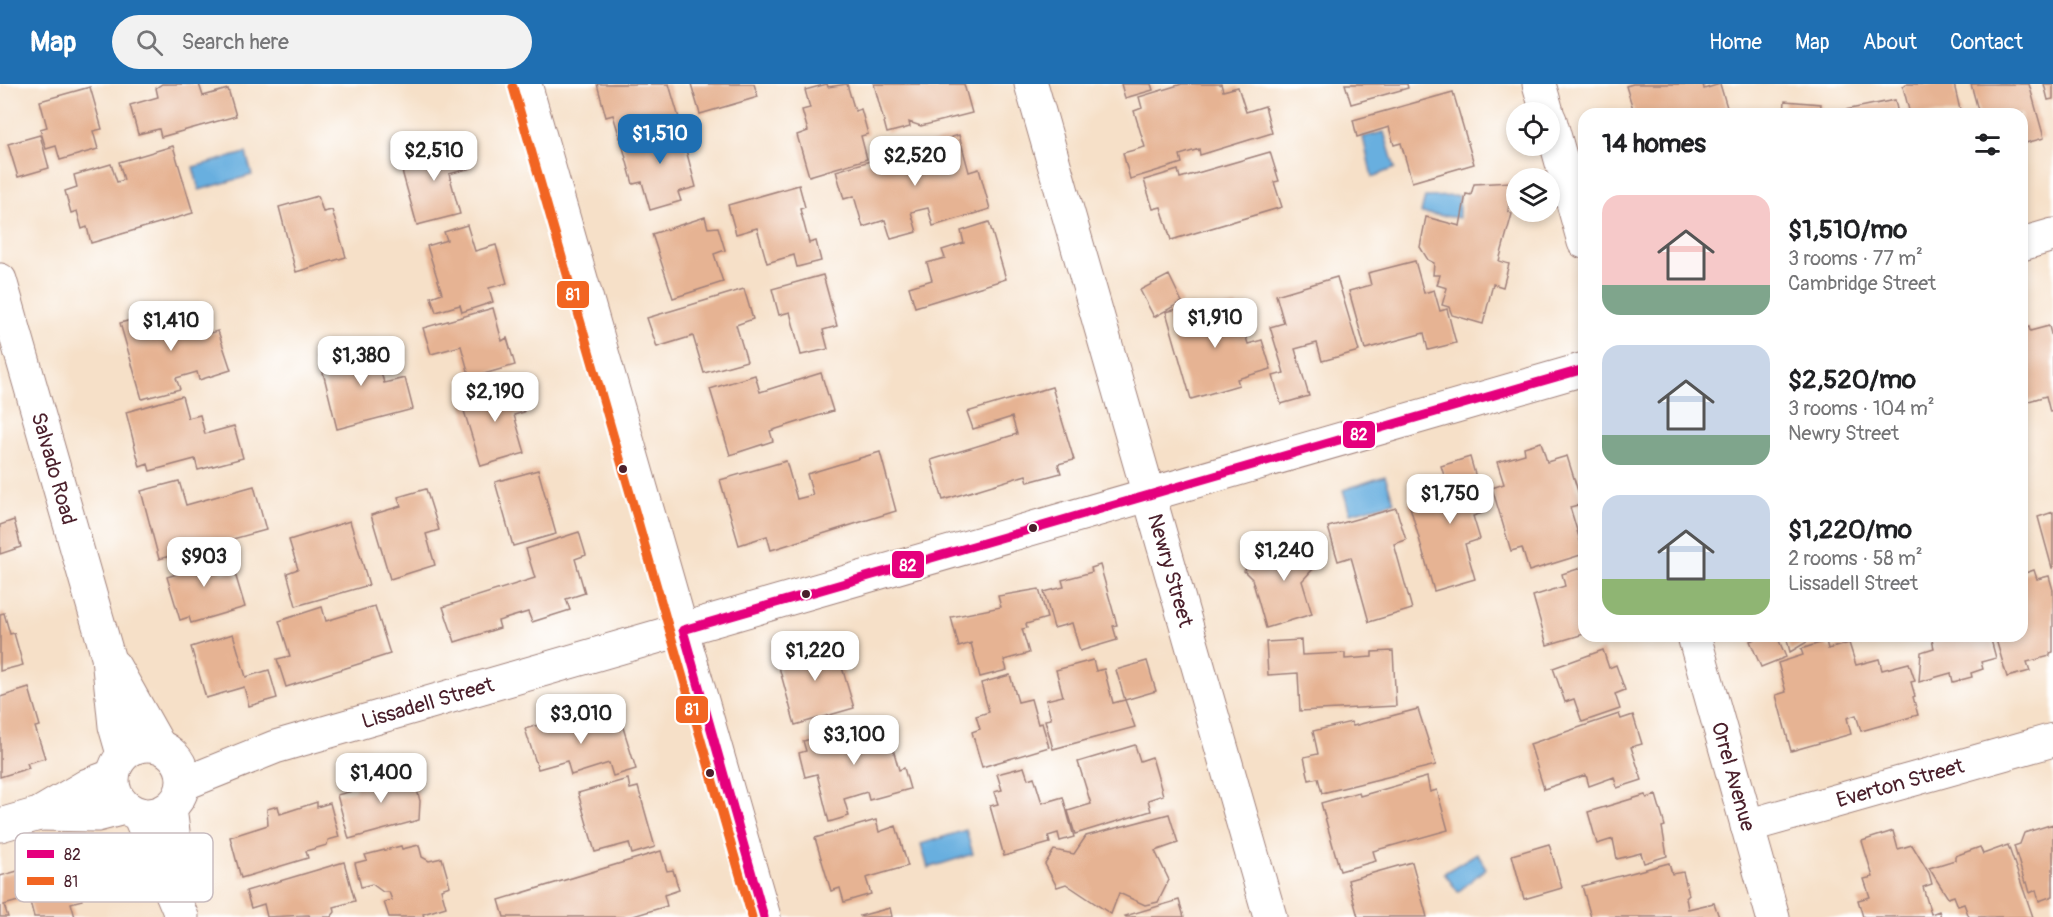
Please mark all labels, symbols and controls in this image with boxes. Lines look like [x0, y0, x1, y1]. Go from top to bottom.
search box [112, 15, 532, 69]
text: Map [30, 25, 76, 60]
icon: search [133, 26, 166, 59]
text: Search here [181, 28, 289, 56]
text: Home [1709, 29, 1762, 56]
text: Map [1795, 29, 1830, 56]
text: About [1863, 29, 1917, 56]
text: Contact [1950, 29, 2023, 56]
map controls [1506, 102, 1560, 222]
button: locate [1506, 102, 1560, 156]
pin: $1,510 [611, 114, 709, 165]
text: $1,510 [632, 121, 688, 146]
text: 14 homes [1602, 128, 1706, 160]
icon: filters [1971, 128, 2004, 161]
pin: $2,510 [385, 131, 483, 182]
pin: $2,520 [866, 136, 964, 187]
text: $2,510 [404, 138, 464, 163]
text: $2,520 [884, 143, 946, 168]
button: layers [1506, 168, 1560, 222]
text: $1,510/mo [1788, 214, 1907, 246]
icon: home [1650, 219, 1722, 291]
text: 3 rooms · 77 m² [1788, 246, 1923, 271]
text: Cambridge Street [1788, 271, 1936, 296]
line badge: 81 [556, 280, 590, 309]
text: 81 [566, 285, 580, 305]
pin: $1,910 [1166, 298, 1264, 349]
pin: $1,410 [122, 301, 220, 352]
text: $1,910 [1187, 305, 1243, 330]
text: $1,410 [143, 308, 199, 333]
pin: $1,380 [312, 336, 410, 387]
text: $1,380 [332, 343, 390, 368]
text: $2,520/mo [1788, 364, 1916, 396]
icon: home [1650, 369, 1722, 441]
pin: $2,190 [446, 372, 544, 423]
text: $2,190 [466, 379, 524, 404]
text: 3 rooms · 104 m² [1788, 396, 1935, 421]
street label: Salvado Road [25, 409, 83, 528]
line badge: 82 [1342, 420, 1376, 449]
text: Newry Street [1788, 421, 1899, 446]
text: 82 [1350, 425, 1368, 445]
unlabelled marker [617, 463, 629, 475]
pin: $1,750 [1401, 474, 1499, 525]
text: $1,750 [1421, 481, 1479, 506]
street label: Newry Street [1141, 511, 1200, 631]
text: $1,220/mo [1788, 514, 1912, 546]
icon: home [1650, 519, 1722, 591]
unlabelled marker [1027, 522, 1039, 534]
pin: $1,240 [1235, 531, 1333, 582]
pin: $903 [168, 537, 240, 588]
text: $1,240 [1254, 538, 1314, 563]
text: $903 [181, 544, 227, 569]
text: 2 rooms · 58 m² [1788, 546, 1923, 571]
line badge: 82 [891, 550, 925, 579]
text: 82 [899, 556, 917, 576]
text: Lissadell Street [1788, 571, 1918, 596]
unlabelled marker [800, 588, 812, 600]
pin: $1,220 [766, 631, 864, 682]
text: $1,220 [785, 638, 845, 663]
street label: Lissadell Street [358, 671, 497, 735]
pin: $3,010 [532, 694, 630, 745]
line badge: 81 [675, 695, 709, 724]
text: 81 [685, 700, 699, 720]
text: $3,010 [550, 701, 612, 726]
pin: $3,100 [805, 715, 903, 766]
street label: Orrel Avenue [1705, 719, 1762, 835]
text: $3,100 [823, 722, 885, 747]
street label: Everton Street [1833, 752, 1967, 814]
pin: $1,400 [332, 753, 430, 804]
text: $1,400 [350, 760, 412, 785]
unlabelled marker [704, 767, 716, 779]
legend [15, 833, 213, 902]
text: 82 [64, 845, 81, 865]
text: 81 [64, 872, 78, 892]

